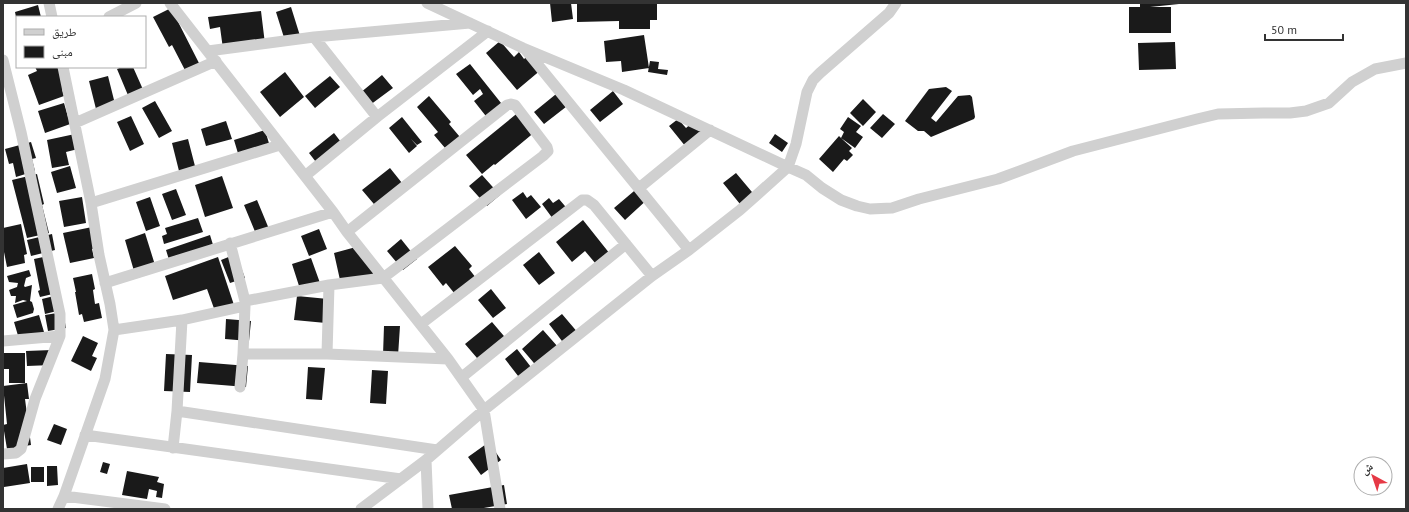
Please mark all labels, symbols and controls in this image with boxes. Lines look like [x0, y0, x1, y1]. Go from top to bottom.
legend [16, 16, 146, 68]
scale bar [1265, 16, 1343, 42]
text: 50 m [1271, 22, 1297, 37]
text: طريق [52, 24, 77, 39]
text: مبنى [52, 44, 73, 59]
north arrow [1353, 456, 1393, 496]
text: ش [1358, 459, 1376, 478]

